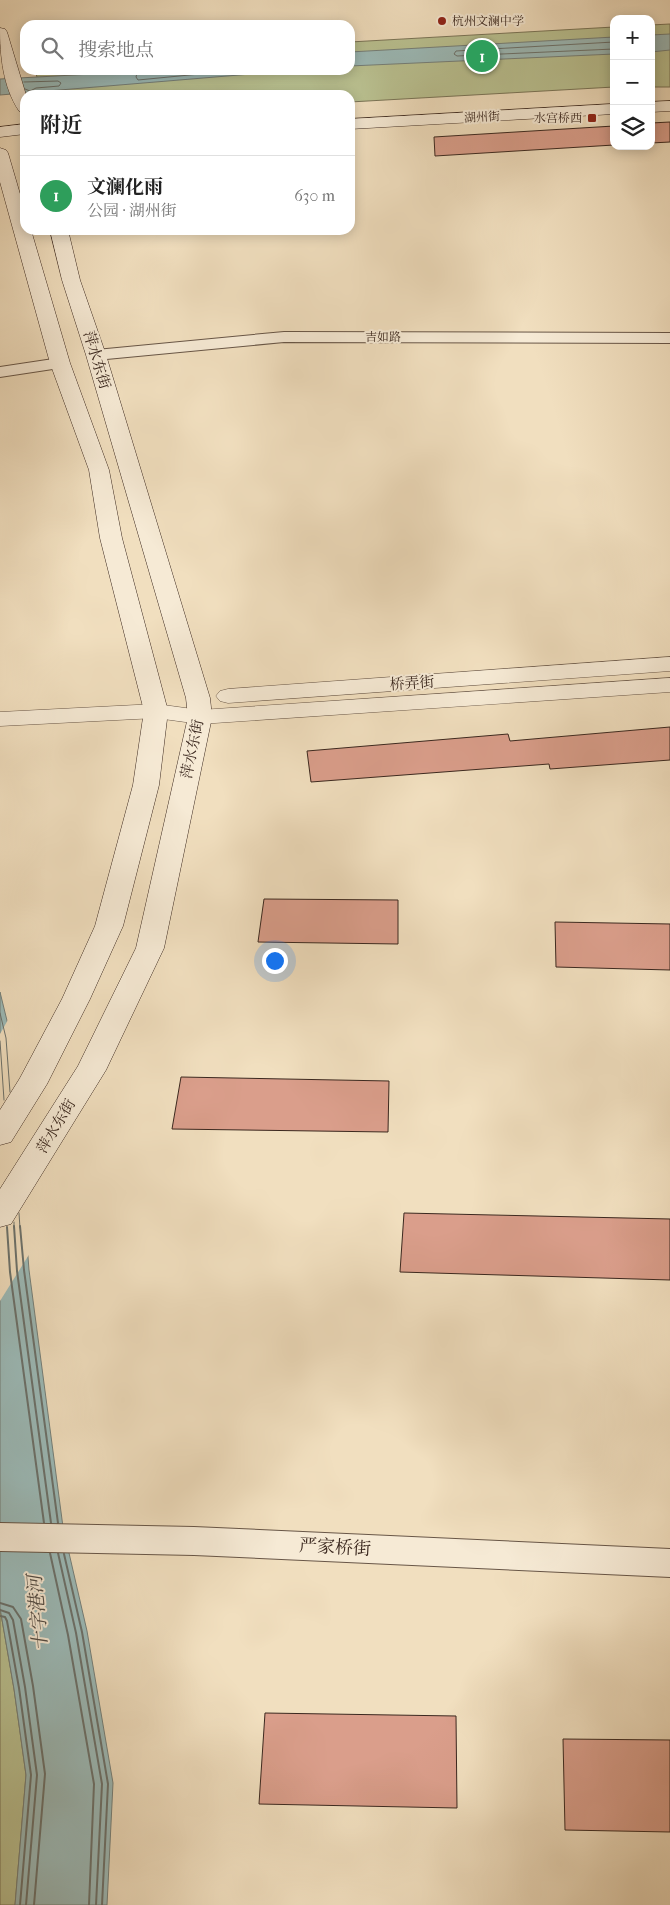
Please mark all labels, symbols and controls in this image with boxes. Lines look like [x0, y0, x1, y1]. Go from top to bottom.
place label: 杭州文澜中学 [452, 14, 524, 28]
marker: 杭州文澜中学 [436, 15, 448, 27]
map controls [610, 15, 655, 150]
button: + [610, 15, 655, 60]
search box [20, 20, 355, 75]
icon: search [38, 34, 66, 62]
pin: 1 [466, 37, 498, 75]
text: 搜索地点 [78, 39, 154, 61]
button: − [610, 60, 655, 105]
button: layers [610, 105, 655, 150]
street label: 湖州街 [464, 109, 501, 125]
place label: 水宫桥西 [534, 111, 582, 125]
marker: 水宫桥西 [586, 112, 598, 124]
text: 附近 [40, 113, 82, 137]
text: 文澜化雨 [87, 176, 163, 198]
text: 1 [53, 186, 59, 205]
text: 630 m [294, 186, 335, 205]
text: 公园 · 湖州街 [87, 201, 177, 220]
street label: 萍水东街 [80, 329, 114, 391]
street label: 吉如路 [365, 330, 401, 344]
street label: 桥弄街 [389, 672, 435, 694]
street label: 萍水东街 [177, 718, 207, 780]
your location [262, 948, 288, 974]
street label: 萍水东街 [33, 1096, 79, 1156]
street label: 严家桥街 [298, 1535, 371, 1560]
water label: 十字港河 [23, 1571, 52, 1652]

